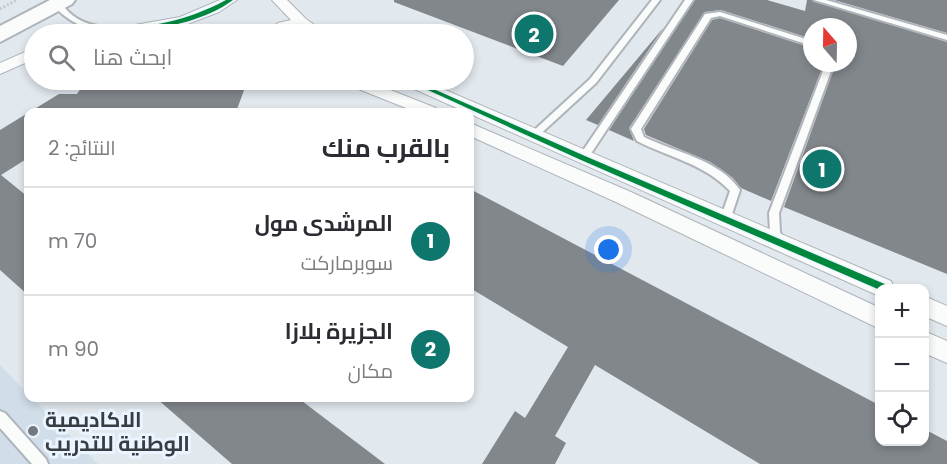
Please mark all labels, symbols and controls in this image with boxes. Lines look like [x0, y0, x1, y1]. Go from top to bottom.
pin: 2 [514, 12, 554, 57]
north arrow [803, 18, 857, 72]
search box [24, 24, 474, 90]
icon: search [45, 41, 78, 74]
text: ابحث هنا [93, 42, 172, 73]
text: بالقرب منك [322, 130, 450, 166]
text: النتائج: 2 [48, 134, 116, 162]
pin: 1 [802, 146, 842, 192]
text: المرشدى مول [255, 208, 393, 239]
text: 70 m [48, 227, 97, 255]
text: 1 [427, 227, 434, 255]
your location [594, 235, 623, 264]
text: سوبرماركت [301, 249, 393, 277]
map controls [875, 284, 929, 446]
button: + [875, 284, 929, 338]
text: الجزيرة بلازا [285, 316, 393, 347]
text: 90 m [48, 335, 99, 363]
text: 2 [425, 335, 436, 363]
button: − [875, 338, 929, 392]
text: مكان [348, 357, 393, 385]
button: locate [875, 392, 929, 446]
place label: الاكاديمية الوطنية للتدريب [45, 405, 190, 458]
marker: الاكاديمية الوطنية للتدريب [26, 424, 40, 438]

